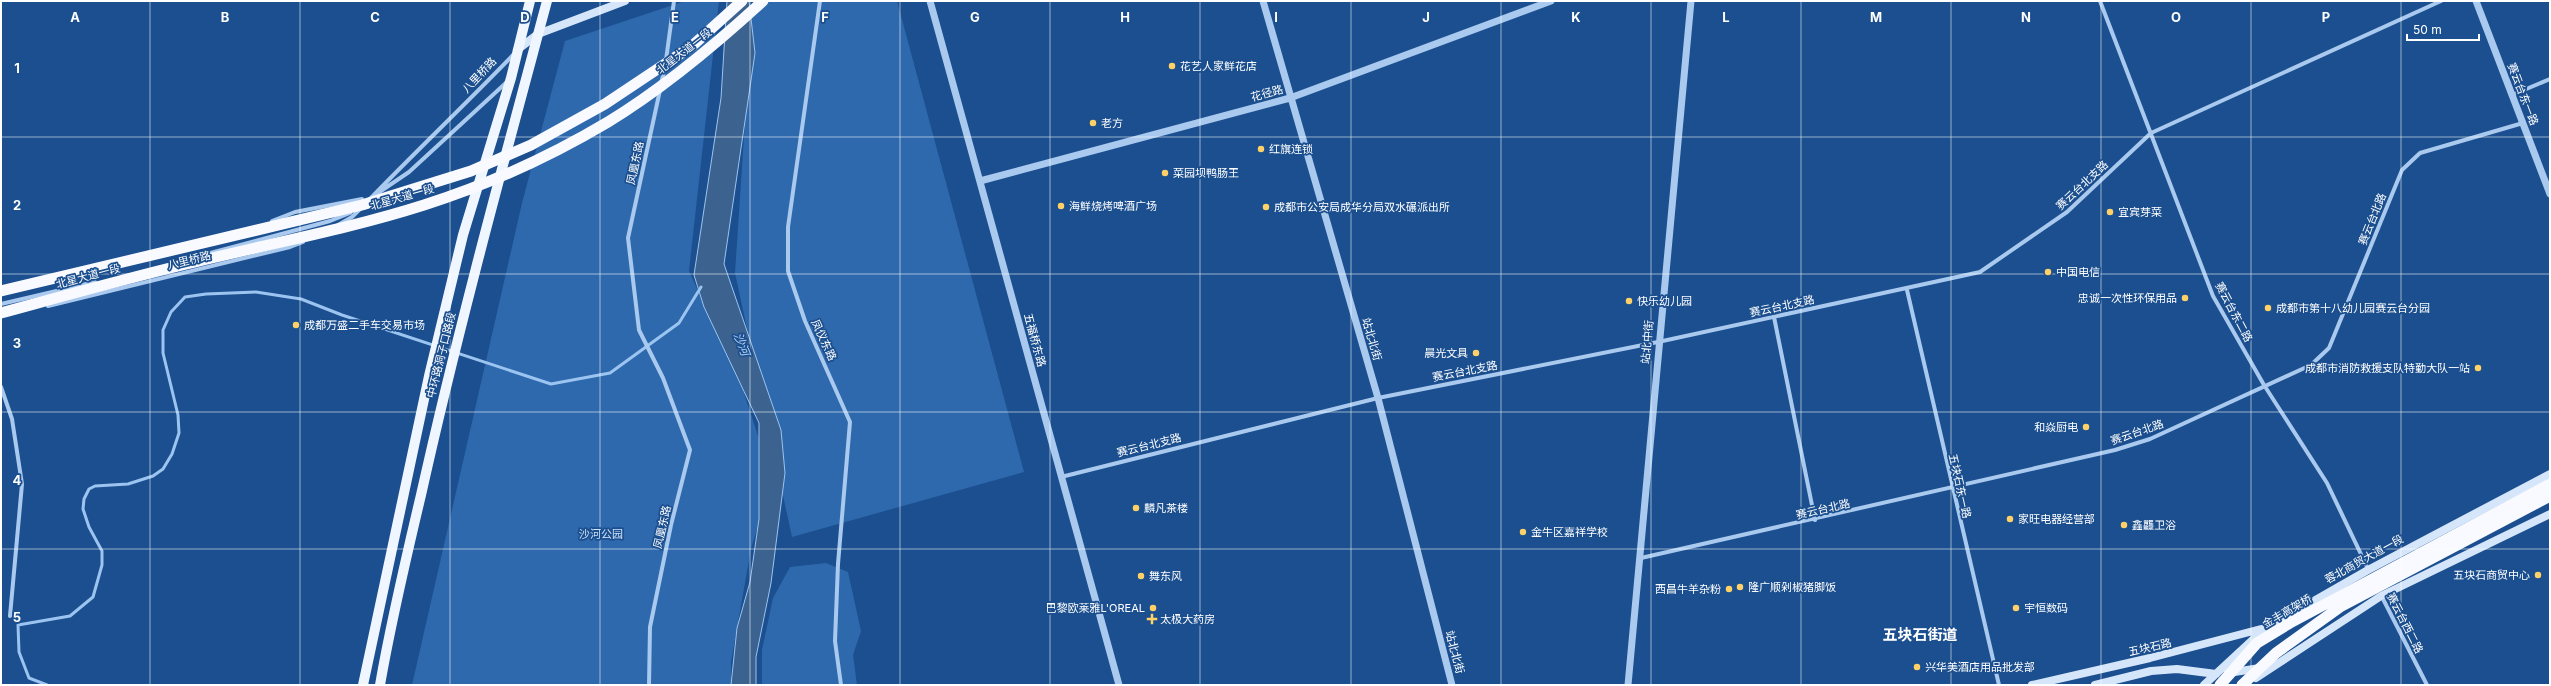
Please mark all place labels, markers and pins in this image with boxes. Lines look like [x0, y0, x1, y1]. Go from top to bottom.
place label: 花艺人家鲜花店 [1180, 59, 1257, 73]
marker: 花艺人家鲜花店 [1167, 61, 1177, 71]
place label: 老方 [1101, 116, 1123, 130]
marker: 老方 [1088, 118, 1098, 128]
place label: 红旗连锁 [1269, 142, 1313, 156]
marker: 红旗连锁 [1256, 144, 1266, 154]
place label: 菜园坝鸭肠王 [1173, 166, 1239, 180]
marker: 菜园坝鸭肠王 [1160, 168, 1170, 178]
place label: 海鲜烧烤啤酒广场 [1069, 199, 1157, 213]
place label: 成都市公安局成华分局双水碾派出所 [1274, 200, 1450, 214]
marker: 海鲜烧烤啤酒广场 [1056, 201, 1066, 211]
marker: 成都市公安局成华分局双水碾派出所 [1261, 202, 1271, 212]
place label: 宜宾芽菜 [2118, 205, 2162, 219]
marker: 宜宾芽菜 [2105, 207, 2115, 217]
place label: 中国电信 [2056, 265, 2100, 279]
marker: 中国电信 [2043, 267, 2053, 277]
place label: 忠诚一次性环保用品 [2078, 291, 2177, 305]
marker: 忠诚一次性环保用品 [2180, 293, 2190, 303]
place label: 快乐幼儿园 [1637, 294, 1692, 308]
marker: 快乐幼儿园 [1624, 296, 1634, 306]
place label: 成都市第十八幼儿园赛云台分园 [2276, 301, 2430, 315]
marker: 成都市第十八幼儿园赛云台分园 [2263, 303, 2273, 313]
place label: 成都万盛二手车交易市场 [304, 318, 425, 332]
marker: 成都万盛二手车交易市场 [291, 320, 301, 330]
place label: 晨光文具 [1424, 346, 1468, 360]
marker: 晨光文具 [1471, 348, 1481, 358]
place label: 成都市消防救援支队特勤大队一站 [2305, 361, 2470, 375]
marker: 成都市消防救援支队特勤大队一站 [2473, 363, 2483, 373]
place label: 和焱厨电 [2034, 420, 2078, 434]
marker: 和焱厨电 [2081, 422, 2091, 432]
place label: 麟凡茶楼 [1144, 501, 1188, 515]
marker: 麟凡茶楼 [1131, 503, 1141, 513]
place label: 家旺电器经营部 [2018, 512, 2095, 526]
marker: 家旺电器经营部 [2005, 514, 2015, 524]
place label: 鑫龘卫浴 [2132, 518, 2176, 532]
marker: 鑫龘卫浴 [2119, 520, 2129, 530]
place label: 金牛区嘉祥学校 [1531, 525, 1608, 539]
marker: 金牛区嘉祥学校 [1518, 527, 1528, 537]
place label: 五块石商贸中心 [2453, 568, 2530, 582]
place label: 舞东风 [1149, 569, 1182, 583]
marker: 五块石商贸中心 [2533, 570, 2543, 580]
marker: 舞东风 [1136, 571, 1146, 581]
place label: 隆广顺剁椒猪脚饭 [1748, 580, 1836, 594]
place label: 西昌牛羊杂粉 [1655, 582, 1721, 596]
marker: 隆广顺剁椒猪脚饭 [1735, 582, 1745, 592]
marker: 西昌牛羊杂粉 [1724, 584, 1734, 594]
place label: 巴黎欧莱雅L'OREAL [1046, 601, 1145, 615]
place label: 宇恒数码 [2024, 601, 2068, 615]
marker: 巴黎欧莱雅L'OREAL [1148, 603, 1158, 613]
marker: 宇恒数码 [2011, 603, 2021, 613]
place label: 太极大药房 [1160, 612, 1215, 626]
marker: 太极大药房 [1147, 614, 1157, 624]
place label: 兴华美酒店用品批发部 [1925, 660, 2035, 674]
marker: 兴华美酒店用品批发部 [1912, 662, 1922, 672]

